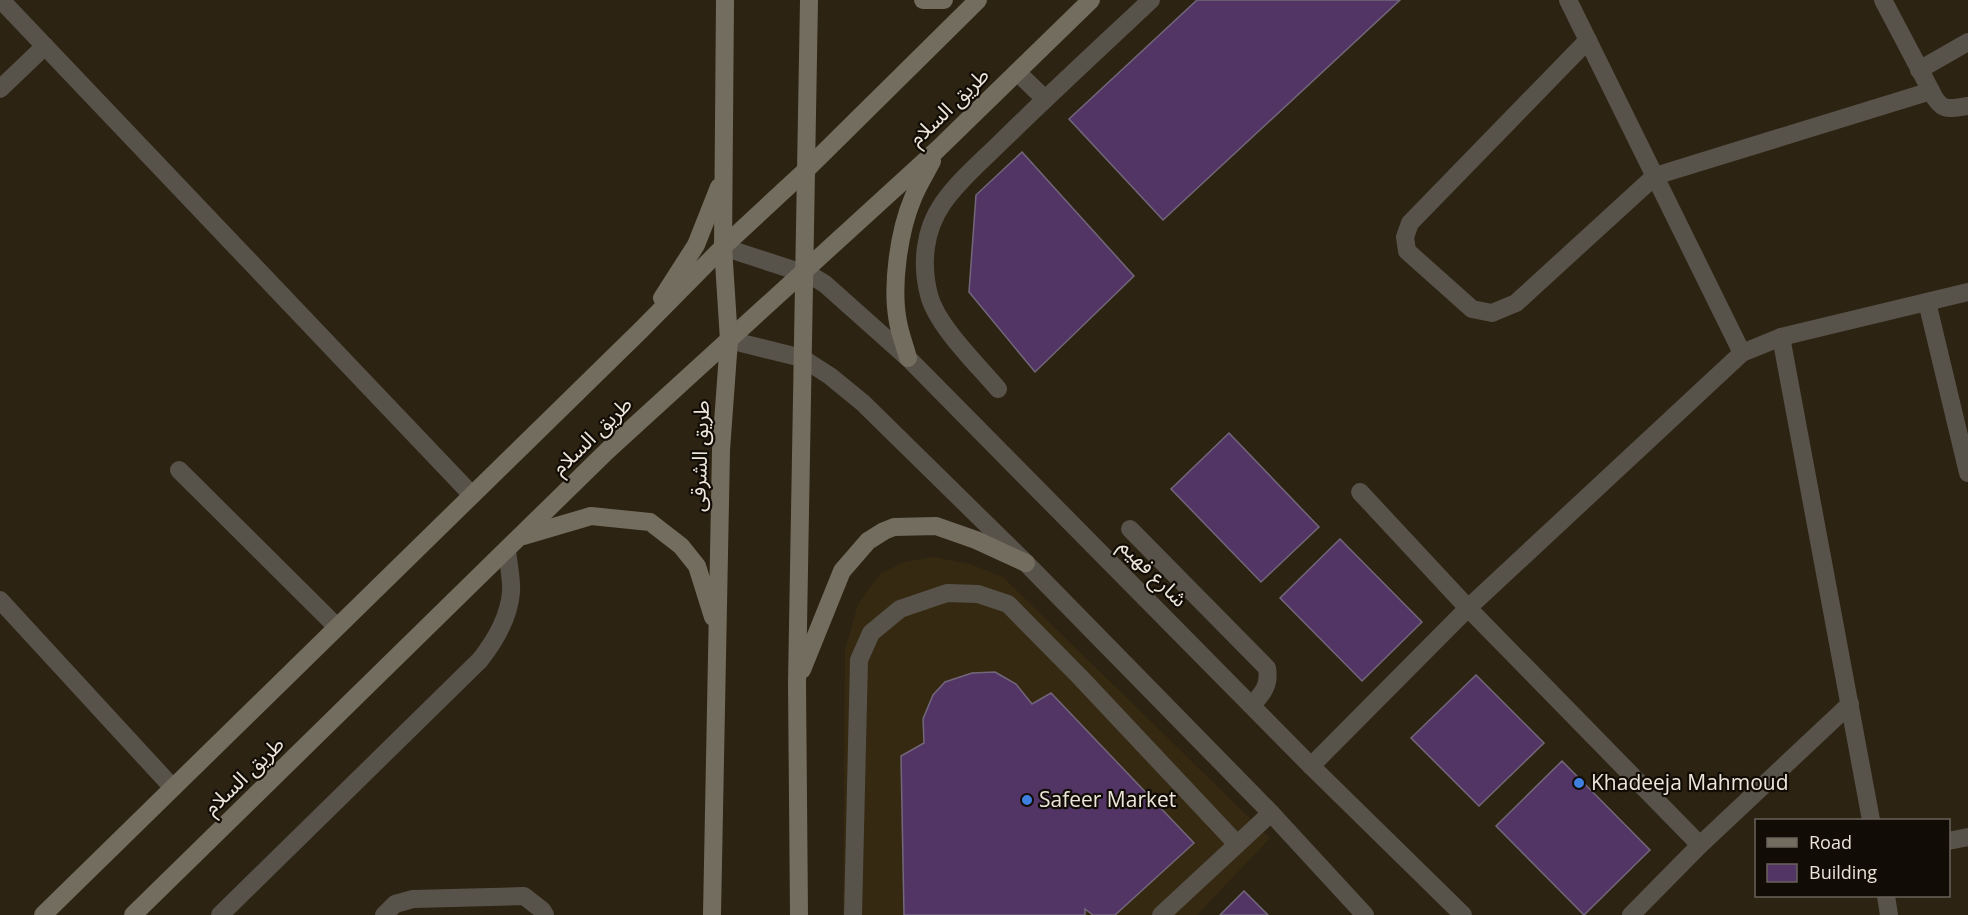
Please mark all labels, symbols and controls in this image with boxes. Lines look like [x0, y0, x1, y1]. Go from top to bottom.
street label: طريق السلام [902, 61, 997, 154]
street label: طريق السلام [545, 390, 640, 483]
street label: طريق الشرقى [683, 400, 715, 512]
street label: شارع فهيم [1112, 532, 1194, 614]
street label: طريق السلام [197, 730, 292, 823]
place label: Khadeeja Mahmoud [1591, 768, 1789, 796]
marker: Khadeeja Mahmoud [1572, 776, 1586, 790]
place label: Safeer Market [1039, 785, 1176, 813]
marker: Safeer Market [1020, 793, 1034, 807]
legend [1755, 819, 1950, 897]
text: Road [1809, 830, 1852, 854]
text: Building [1809, 860, 1877, 884]

